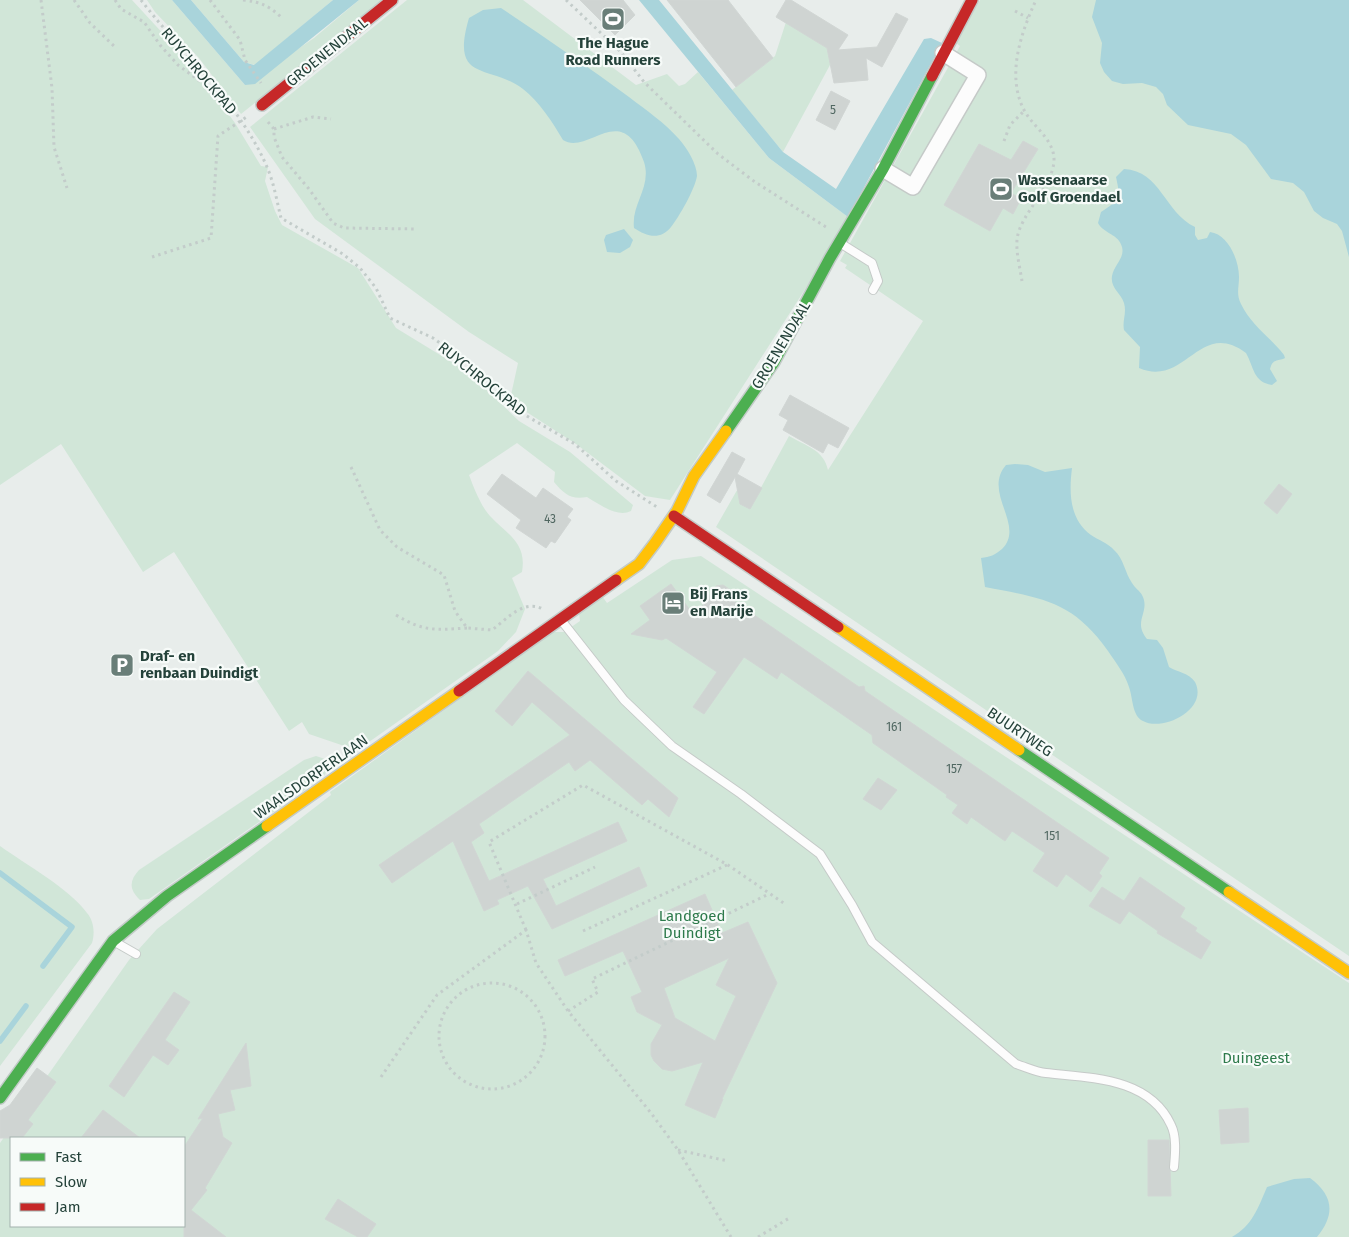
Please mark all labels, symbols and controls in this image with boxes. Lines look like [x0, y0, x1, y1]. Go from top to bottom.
sports icon: The Hague Road Runners [600, 6, 626, 32]
street label: GROENENDAAL [283, 13, 372, 90]
street label: RUYCHROCKPAD [157, 24, 241, 118]
place label: The Hague Road Runners [566, 34, 660, 69]
house number: 5 [830, 103, 836, 117]
place label: Wassenaarse Golf Groendael [1018, 171, 1121, 206]
sports icon: Wassenaarse Golf Groendael [988, 176, 1014, 202]
street label: GROENENDAAL [748, 297, 815, 392]
street label: RUYCHROCKPAD [434, 338, 530, 420]
house number: 43 [544, 512, 556, 526]
place label: Bij Frans en Marije [690, 585, 753, 620]
hotel icon: Bij Frans en Marije [660, 590, 686, 616]
place label: Draf- en renbaan Duindigt [140, 647, 259, 682]
parking icon: Draf- en renbaan Duindigt [109, 652, 135, 678]
street label: BUURTWEG [984, 704, 1056, 760]
house number: 161 [886, 720, 902, 734]
street label: WAALSDORPERLAAN [251, 731, 371, 823]
house number: 157 [946, 762, 962, 776]
house number: 151 [1044, 829, 1060, 843]
park label: Landgoed Duindigt [659, 907, 725, 942]
park label: Duingeest [1222, 1049, 1290, 1067]
legend [10, 1137, 185, 1227]
text: Fast [55, 1148, 82, 1166]
text: Slow [55, 1173, 87, 1191]
text: Jam [55, 1198, 81, 1216]

